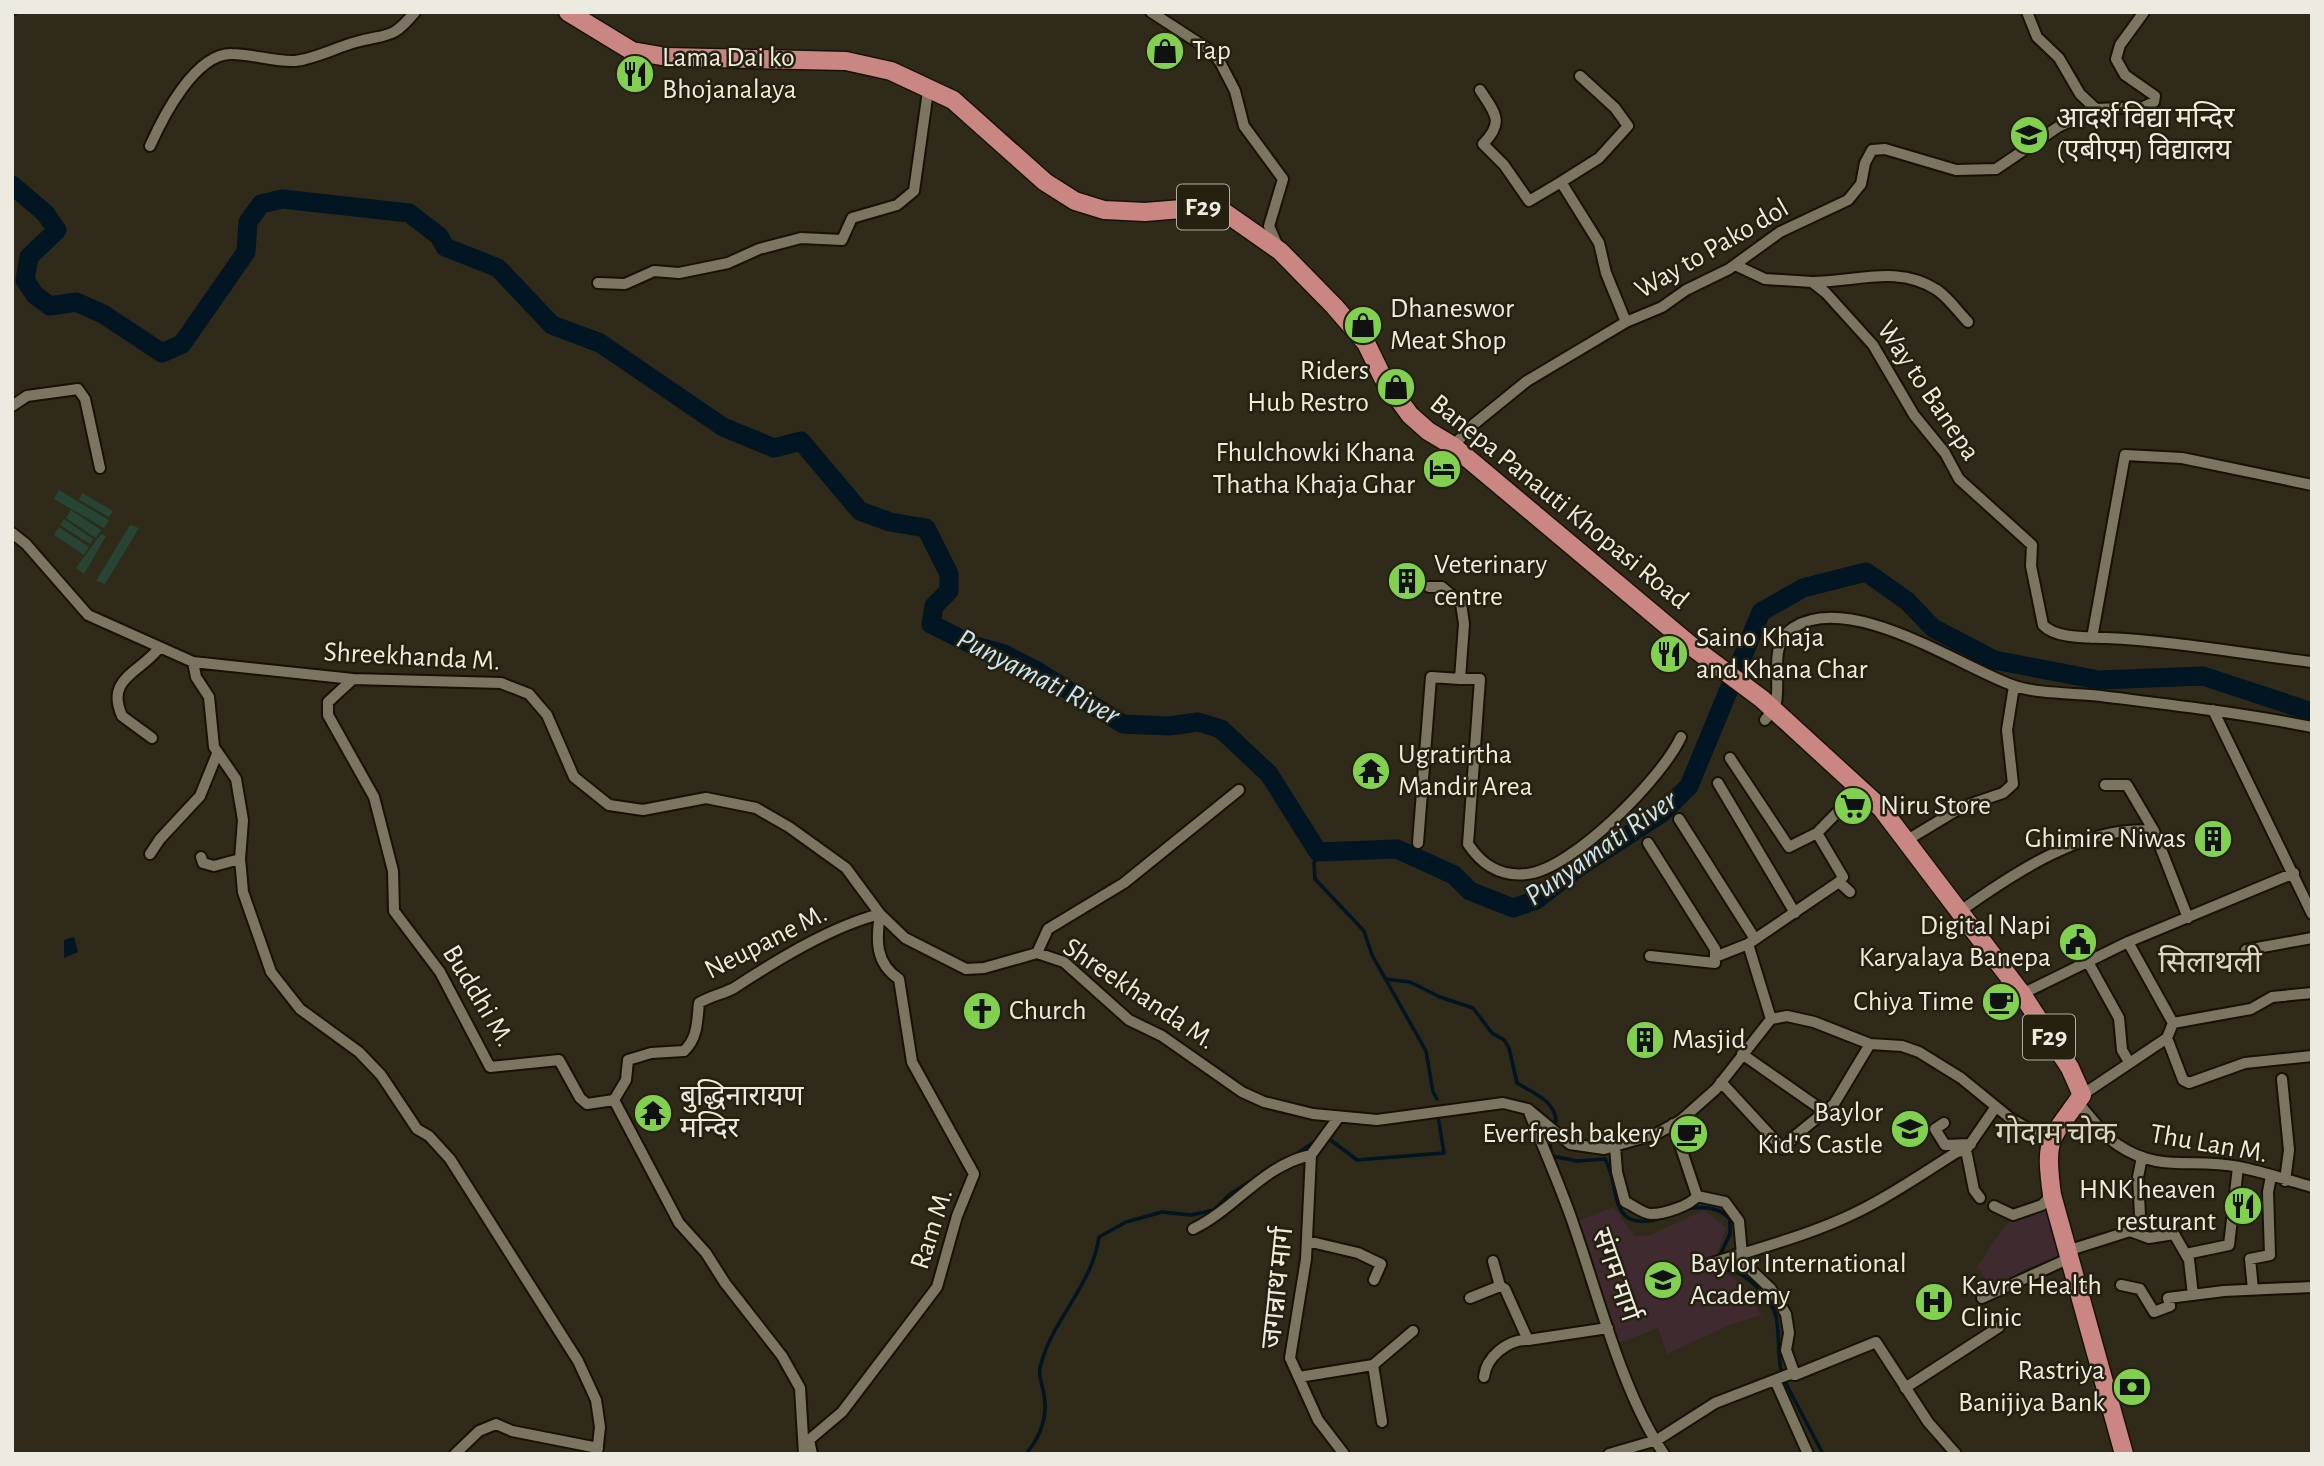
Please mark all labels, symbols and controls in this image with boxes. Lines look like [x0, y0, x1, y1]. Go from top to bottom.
shop icon: Tap [1144, 30, 1186, 72]
place label: Tap [1192, 37, 1231, 65]
place label: Lama Dai ko Bhojanalaya [662, 44, 797, 104]
restaurant icon: Lama Dai ko Bhojanalaya [614, 53, 656, 95]
place label: आदर्श विद्या मन्दिर (एबीएम) विद्यालय [2056, 101, 2235, 165]
school or university icon: आदर्श विद्या मन्दिर (एबीएम) विद्यालय [2008, 114, 2050, 156]
road number: F29 [1177, 184, 1229, 230]
street label: Way to Pako dol [1630, 194, 1794, 304]
place label: Dhaneswor Meat Shop [1390, 295, 1514, 355]
shop icon: Dhaneswor Meat Shop [1342, 304, 1384, 346]
street label: Way to Banepa [1871, 316, 1985, 466]
place label: Riders Hub Restro [1247, 357, 1369, 417]
shop icon: Riders Hub Restro [1375, 366, 1417, 408]
street label: Banepa Panauti Khopasi Road [1424, 389, 1694, 615]
place label: Fhulchowki Khana Thatha Khaja Ghar [1212, 439, 1415, 499]
hotel icon: Fhulchowki Khana Thatha Khaja Ghar [1421, 448, 1463, 490]
place label: Veterinary centre [1434, 551, 1547, 611]
building icon: Veterinary centre [1386, 560, 1428, 602]
water label: Punyamati River [952, 623, 1125, 731]
place label: Saino Khaja and Khana Char [1696, 624, 1868, 684]
restaurant icon: Saino Khaja and Khana Char [1648, 633, 1690, 675]
street label: Shreekhanda M. [323, 638, 501, 676]
place label: Ugratirtha Mandir Area [1398, 741, 1533, 801]
temple icon: Ugratirtha Mandir Area [1350, 750, 1392, 792]
water label: Punyamati River [1520, 784, 1684, 911]
supermarket icon: Niru Store [1832, 785, 1874, 827]
place label: Niru Store [1880, 792, 1991, 820]
building icon: Ghimire Niwas [2192, 818, 2234, 860]
place label: Ghimire Niwas [2025, 825, 2186, 853]
street label: Neupane M. [700, 899, 832, 985]
place label: Digital Napi Karyalaya Banepa [1859, 912, 2051, 972]
public building icon: Digital Napi Karyalaya Banepa [2057, 921, 2099, 963]
street label: Shreekhanda M. [1058, 933, 1220, 1055]
street label: Buddhi M. [437, 940, 519, 1052]
district label: सिलाथली [2158, 945, 2263, 978]
cafe icon: Chiya Time [1980, 981, 2022, 1023]
place label: Chiya Time [1853, 988, 1974, 1016]
church icon: Church [961, 990, 1003, 1032]
place label: Church [1009, 997, 1086, 1025]
road number: F29 [2023, 1014, 2075, 1060]
building icon: Masjid [1624, 1019, 1666, 1061]
place label: Masjid [1672, 1026, 1746, 1054]
place label: बुद्धिनारायण मन्दिर [680, 1079, 804, 1143]
temple icon: बुद्धिनारायण मन्दिर [632, 1092, 674, 1134]
place label: Baylor Kid'S Castle [1757, 1099, 1883, 1159]
school or university icon: Baylor Kid'S Castle [1889, 1108, 1931, 1150]
cafe icon: Everfresh bakery [1668, 1113, 1710, 1155]
district label: गाेदाम चाेक [1995, 1115, 2118, 1149]
place label: Everfresh bakery [1482, 1120, 1662, 1148]
street label: Thu Lan M. [2148, 1120, 2270, 1168]
place label: HNK heaven resturant [2079, 1176, 2216, 1236]
street label: Ram M. [906, 1185, 958, 1273]
restaurant icon: HNK heaven resturant [2222, 1185, 2264, 1227]
street label: जगन्नाथ मार्ग [1254, 1224, 1298, 1350]
street label: संगम मार्ग [1586, 1224, 1648, 1326]
place label: Baylor International Academy [1690, 1250, 1907, 1310]
school or university icon: Baylor International Academy [1642, 1259, 1684, 1301]
place label: Kavre Health Clinic [1961, 1272, 2102, 1332]
hospital icon: Kavre Health Clinic [1913, 1281, 1955, 1323]
place label: Rastriya Banijiya Bank [1958, 1357, 2105, 1417]
bank icon: Rastriya Banijiya Bank [2111, 1366, 2153, 1408]

